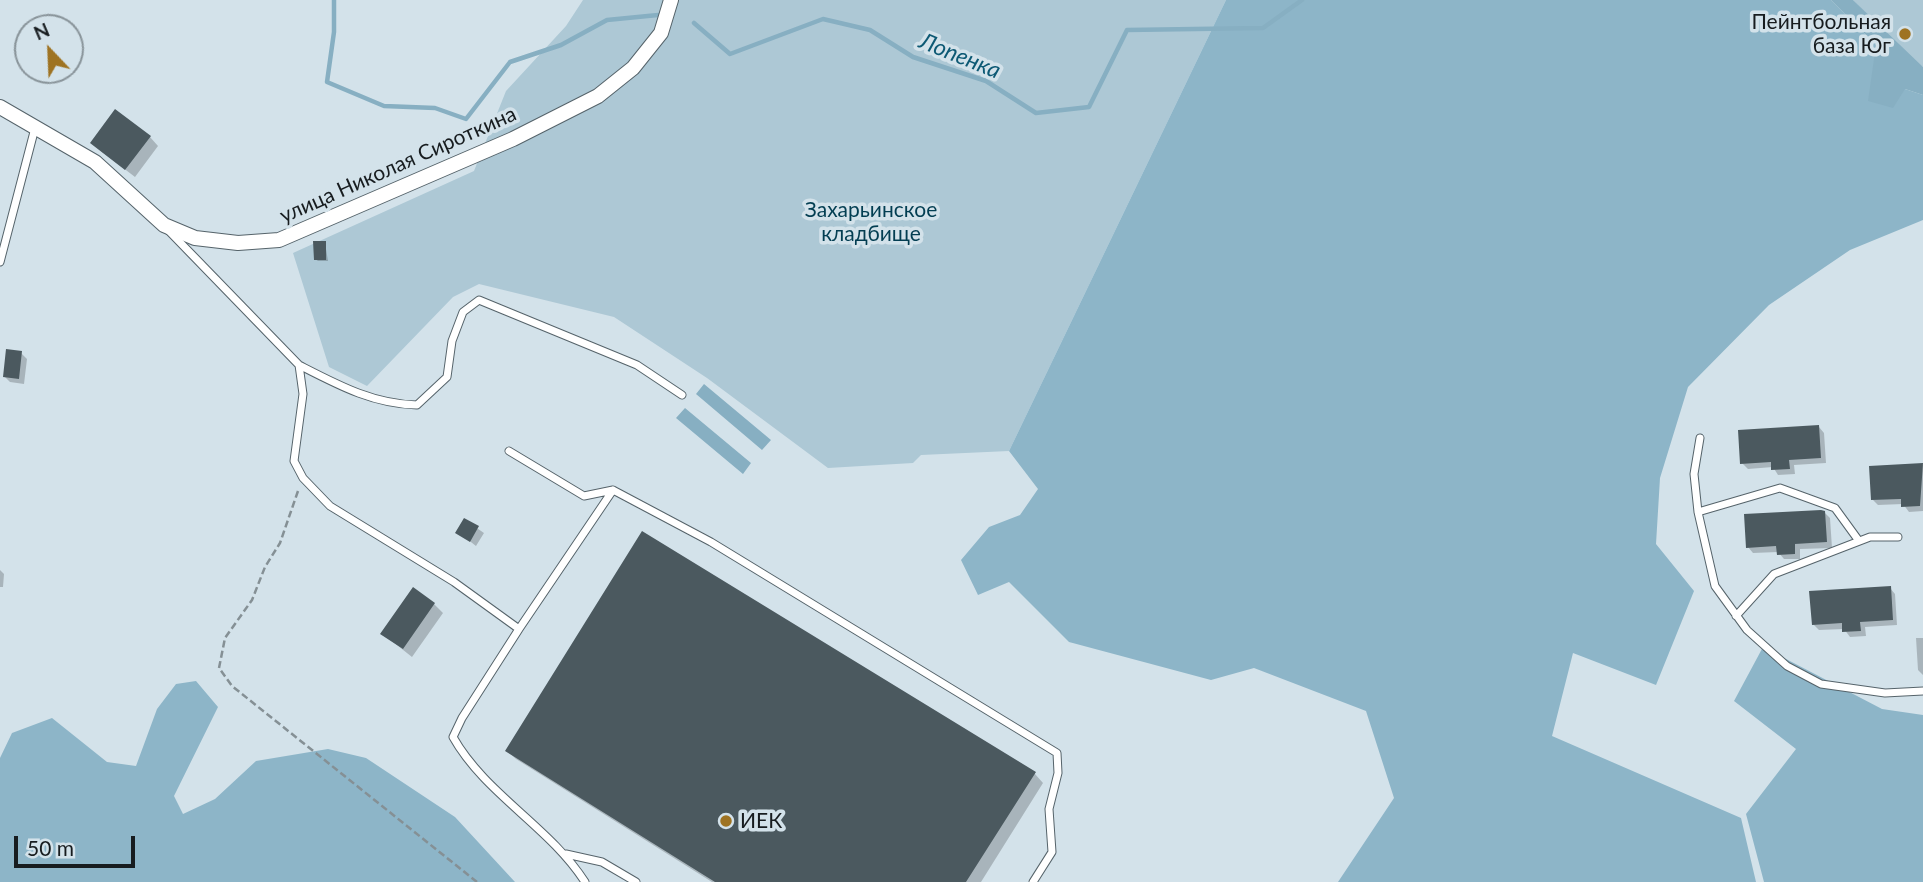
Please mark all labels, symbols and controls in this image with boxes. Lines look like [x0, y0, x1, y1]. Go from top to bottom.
place label: Пейнтбольная база Юг [1751, 9, 1891, 59]
north arrow [14, 14, 84, 84]
text: N [30, 18, 53, 44]
marker: Пейнтбольная база Юг [1897, 26, 1913, 42]
water label: Лопенка [915, 27, 1005, 85]
street label: улица Николая Сироткина [276, 101, 520, 229]
park label: Захарьинское кладбище [805, 197, 937, 247]
place label: ИЕК [740, 808, 782, 834]
marker: ИЕК [718, 813, 734, 829]
scale bar [18, 822, 138, 866]
text: 50 m [27, 835, 74, 860]

